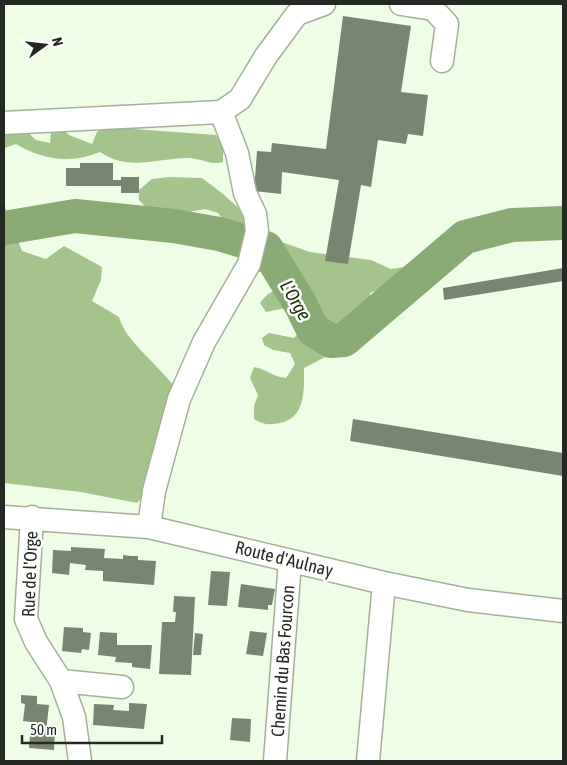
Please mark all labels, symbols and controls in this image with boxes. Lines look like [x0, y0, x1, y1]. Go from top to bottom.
north arrow [20, 20, 70, 70]
text: N [49, 36, 66, 48]
water label: L'Orge [276, 276, 316, 324]
street label: Rue de l'Orge [18, 531, 41, 617]
street label: Route d'Aulnay [233, 536, 335, 581]
street label: Chemin du Bas Fourcon [267, 584, 298, 737]
scale bar [22, 712, 162, 744]
text: 50 m [30, 721, 57, 738]

